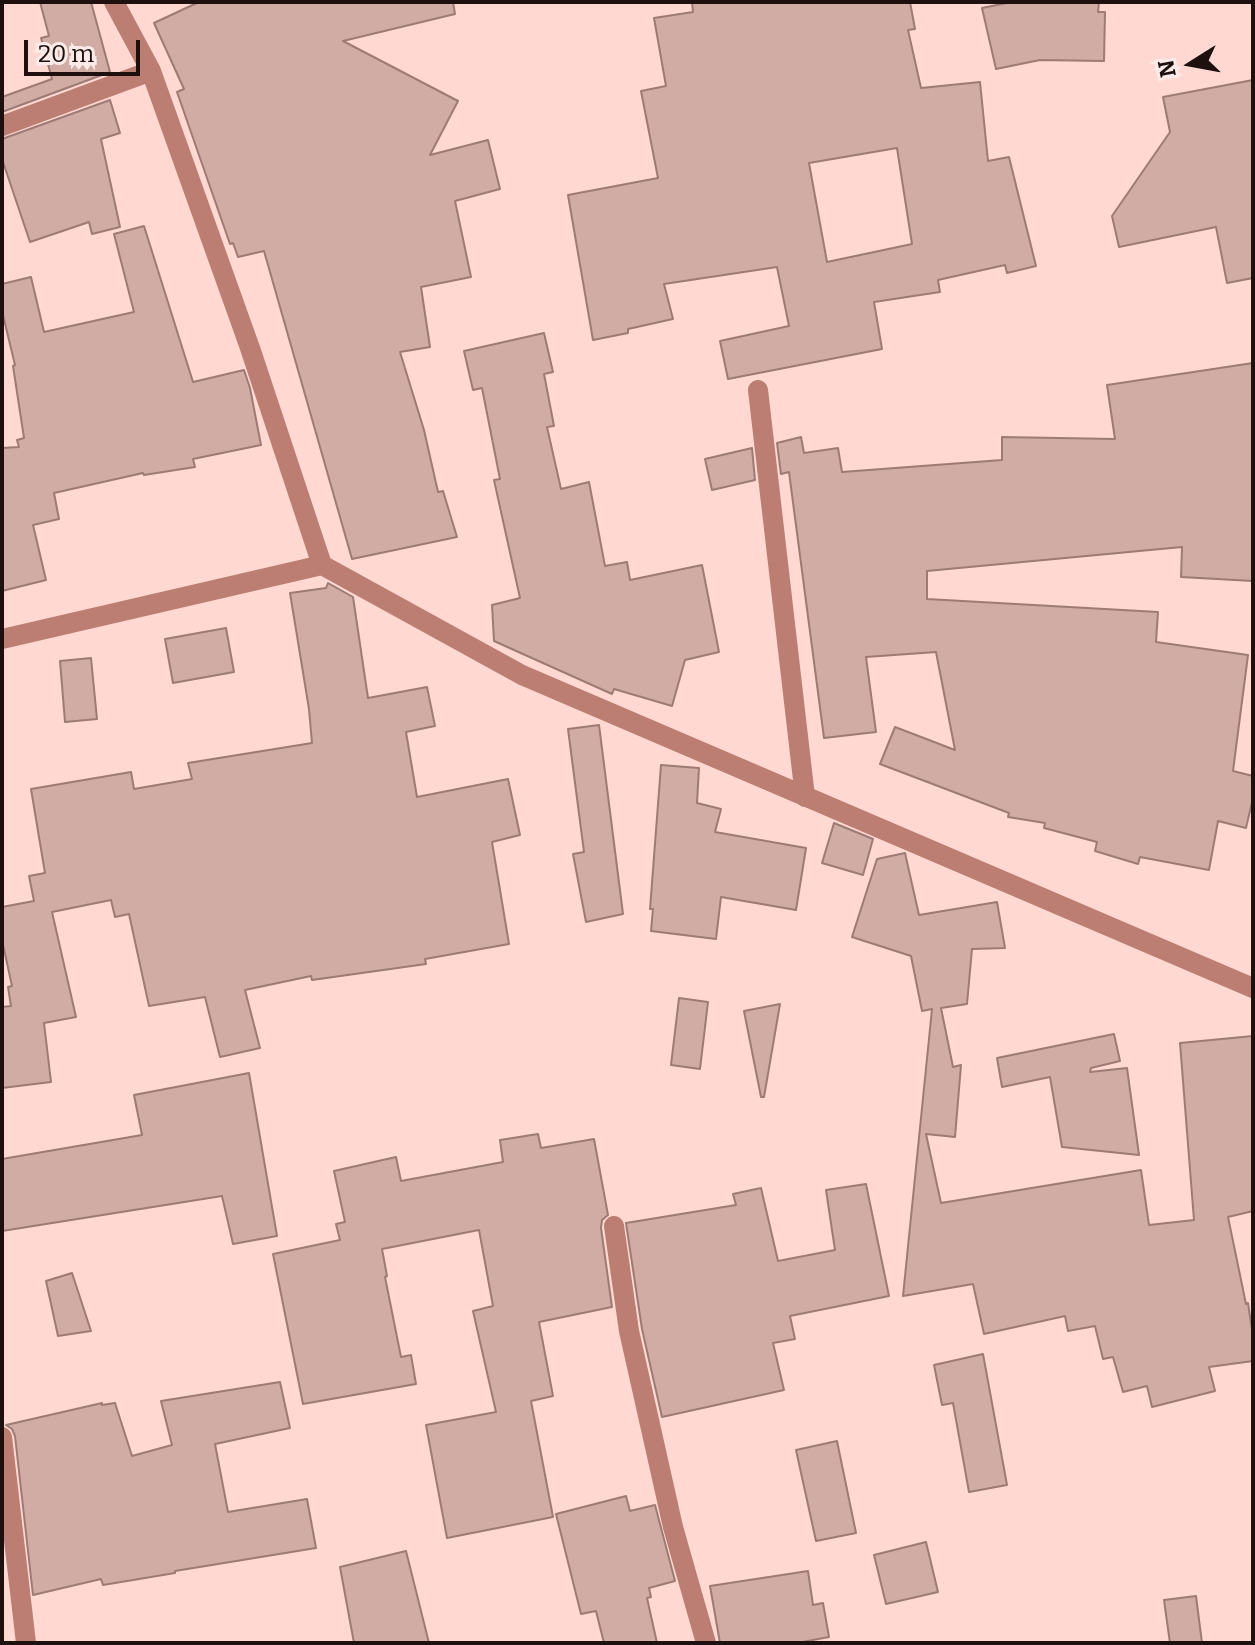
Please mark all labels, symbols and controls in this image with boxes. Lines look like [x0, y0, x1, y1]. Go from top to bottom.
scale bar [28, 24, 144, 74]
north arrow [1151, 24, 1231, 104]
text: 20 m [38, 40, 94, 68]
text: N [1152, 58, 1182, 80]

